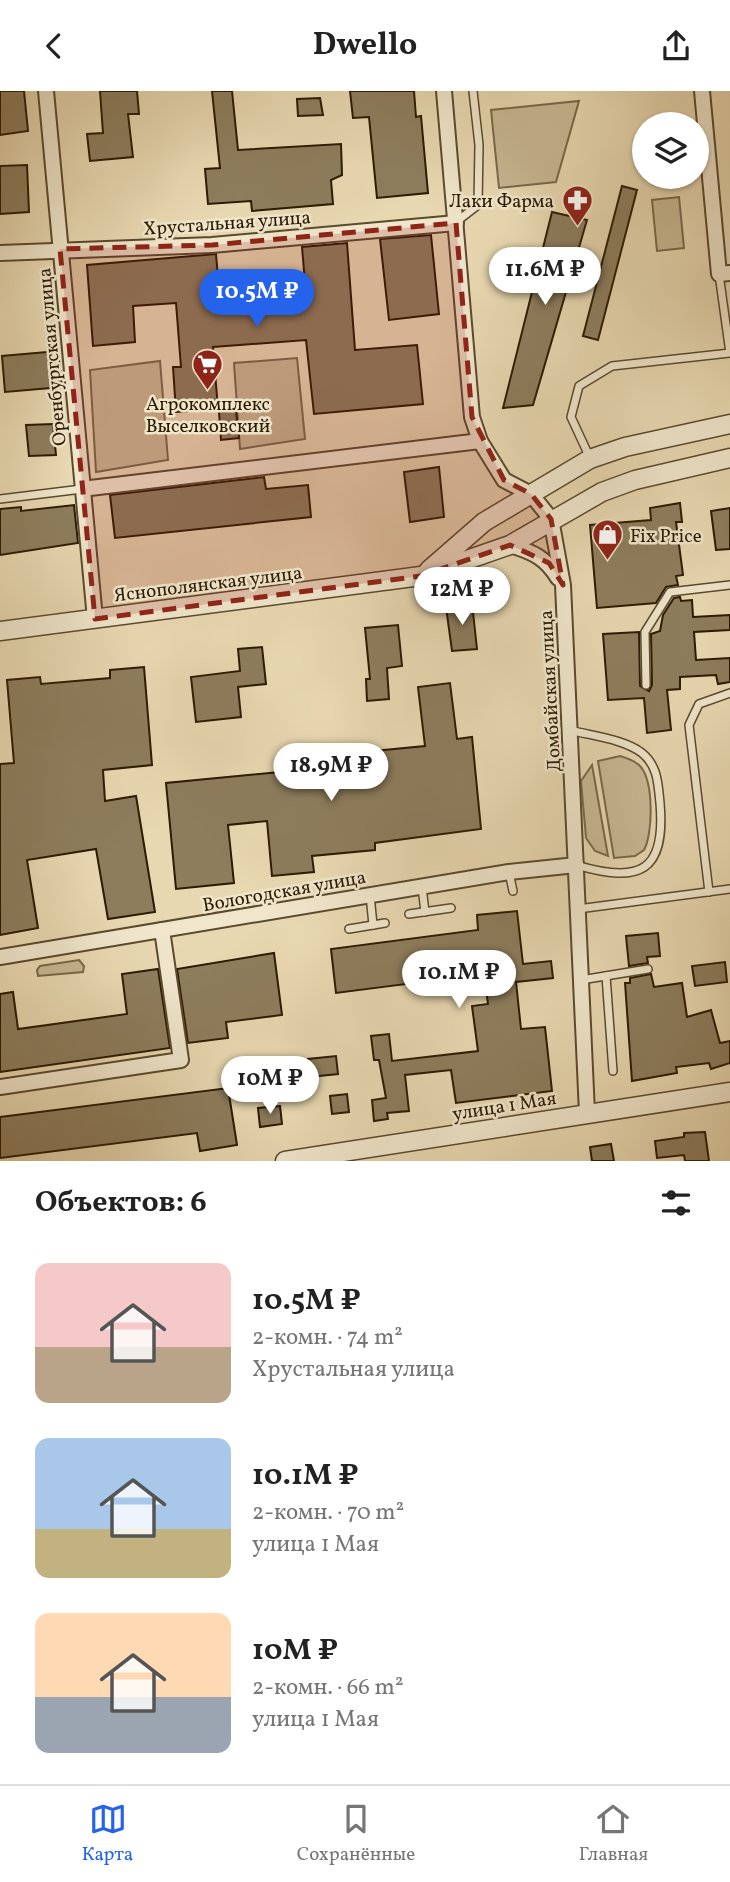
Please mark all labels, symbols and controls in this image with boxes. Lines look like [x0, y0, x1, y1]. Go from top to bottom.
text: Dwello [313, 24, 417, 68]
icon: back [35, 27, 73, 65]
icon: share [657, 27, 695, 65]
map controls [632, 112, 709, 189]
button: layers [632, 112, 709, 189]
pharmacy icon: Лаки Фарма [560, 183, 594, 227]
place label: Лаки Фарма [449, 189, 554, 215]
street label: Хрустальная улица [143, 205, 312, 243]
pin: 11.6M ₽ [480, 247, 610, 307]
text: 11.6M ₽ [505, 254, 585, 286]
street label: Оренбургская улица [32, 267, 74, 447]
pin: 10.5M ₽ [192, 269, 322, 329]
text: 10.5M ₽ [215, 276, 299, 308]
supermarket icon: Агрокомплекс Выселковский [191, 347, 225, 391]
place label: Агрокомплекс Выселковский [146, 392, 270, 440]
shop icon: Fix Price [590, 518, 624, 562]
place label: Fix Price [630, 524, 702, 550]
street label: Яснополянская улица [113, 561, 304, 609]
pin: 12M ₽ [413, 567, 511, 627]
text: 12M ₽ [430, 574, 494, 606]
street label: Домбайская улица [534, 609, 568, 772]
pin: 18.9M ₽ [266, 743, 396, 803]
text: 18.9M ₽ [289, 750, 373, 782]
street label: Вологодская улица [201, 865, 368, 919]
pin: 10.1M ₽ [394, 951, 524, 1010]
text: 10.1M ₽ [418, 957, 500, 989]
pin: 10M ₽ [221, 1056, 319, 1116]
text: 10M ₽ [237, 1063, 303, 1095]
street label: улица 1 Мая [450, 1086, 558, 1128]
text: Объектов: 6 [35, 1182, 207, 1224]
icon: filters [657, 1184, 695, 1222]
text: 10.5M ₽ [252, 1280, 361, 1322]
icon: home [91, 1291, 175, 1375]
text: 2-комн. · 74 m² [252, 1322, 403, 1354]
text: Хрустальная улица [252, 1354, 455, 1386]
text: 10.1M ₽ [252, 1455, 359, 1497]
icon: home [91, 1466, 175, 1550]
text: 2-комн. · 70 m² [252, 1497, 404, 1529]
text: улица 1 Мая [252, 1529, 379, 1561]
text: 10M ₽ [252, 1630, 338, 1672]
icon: home [91, 1641, 175, 1725]
text: 2-комн. · 66 m² [252, 1672, 403, 1704]
text: улица 1 Мая [252, 1704, 379, 1736]
tab: Карта [82, 1800, 133, 1868]
tab: Сохранённые [297, 1800, 415, 1868]
tab: Главная [579, 1800, 648, 1868]

